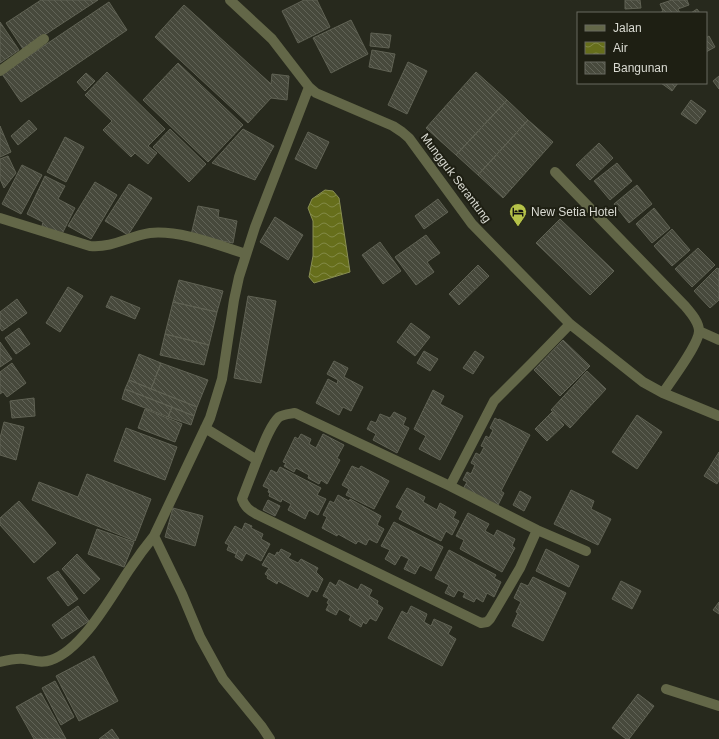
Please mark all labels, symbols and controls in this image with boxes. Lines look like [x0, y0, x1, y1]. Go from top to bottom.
legend [577, 12, 707, 84]
text: Jalan [613, 21, 642, 35]
text: Air [613, 41, 628, 55]
text: Bangunan [613, 61, 668, 75]
street label: Mungguk Serantung [418, 131, 494, 225]
hotel icon: New Setia Hotel [508, 202, 528, 227]
place label: New Setia Hotel [531, 205, 617, 219]

